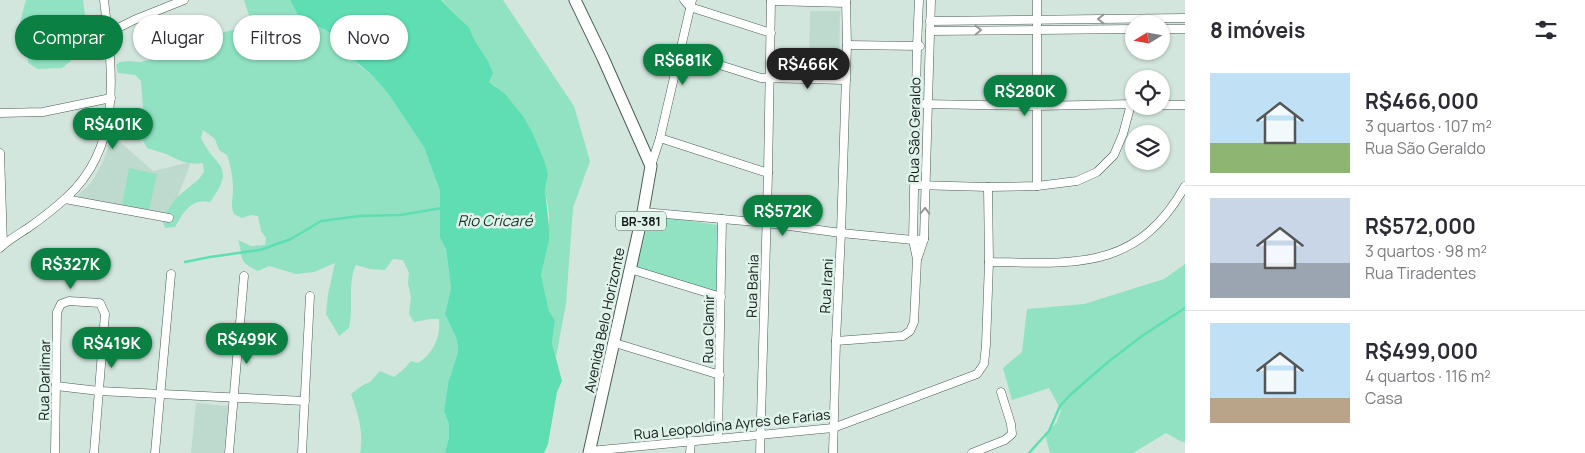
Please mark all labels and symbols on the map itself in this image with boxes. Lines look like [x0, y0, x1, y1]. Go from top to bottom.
one-way arrow [1097, 14, 1105, 24]
north arrow [1125, 15, 1170, 60]
one-way arrow [975, 25, 983, 36]
pin: R$681K [642, 44, 724, 86]
pin: R$466K [767, 48, 849, 90]
pin: R$280K [984, 74, 1066, 117]
street label: Rua São Geraldo [904, 77, 924, 183]
pin: R$401K [72, 108, 154, 150]
pin: R$572K [742, 194, 824, 237]
one-way arrow [919, 207, 930, 215]
water label: Rio Cricaré [457, 210, 534, 231]
road number: BR-381 [616, 212, 666, 230]
street label: Avenida Belo Horizonte [579, 246, 629, 394]
pin: R$327K [30, 248, 112, 290]
street label: Rua Bahia [741, 254, 763, 318]
street label: Rua Irani [815, 258, 837, 314]
street label: Rua Clamir [698, 294, 718, 364]
pin: R$499K [206, 322, 288, 365]
pin: R$419K [71, 326, 153, 369]
street label: Rua Darlimar [34, 339, 54, 421]
street label: Rua Leopoldina Ayres de Farias [633, 404, 831, 444]

